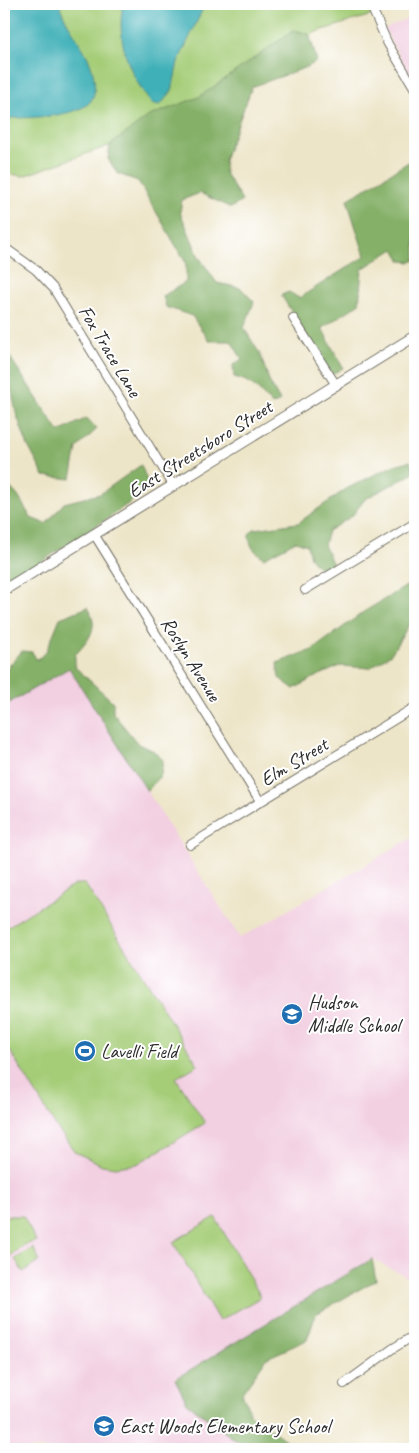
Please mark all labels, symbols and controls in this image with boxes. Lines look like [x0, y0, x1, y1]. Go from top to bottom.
street label: Fox Trace Lane [73, 301, 148, 403]
street label: East Streetsboro Street [123, 393, 279, 503]
street label: Roslyn Avenue [155, 612, 227, 707]
street label: Elm Street [256, 731, 334, 792]
place label: Hudson Middle School [308, 990, 403, 1038]
school or university icon: Hudson Middle School [280, 1002, 304, 1026]
sports icon: Lavelli Field [73, 1039, 97, 1063]
place label: Lavelli Field [101, 1039, 180, 1064]
school or university icon: East Woods Elementary School [92, 1414, 116, 1438]
place label: East Woods Elementary School [120, 1414, 333, 1439]

